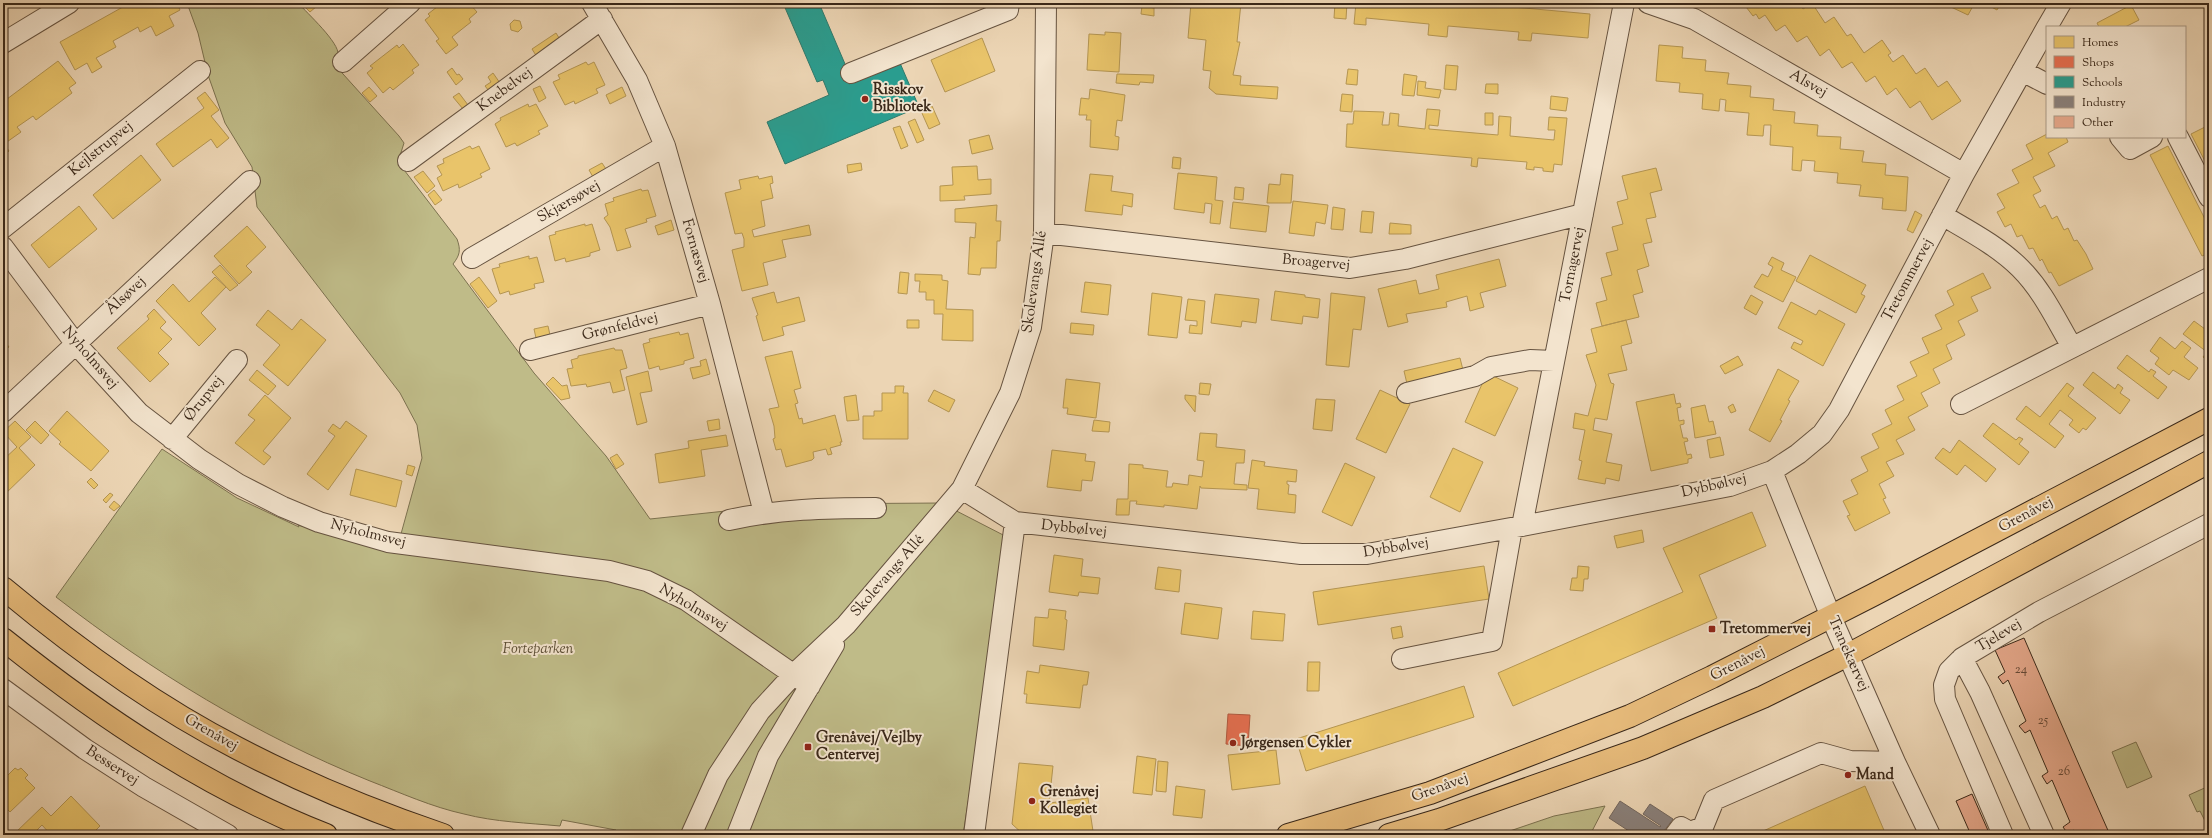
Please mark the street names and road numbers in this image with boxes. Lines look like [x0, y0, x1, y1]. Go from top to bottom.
street label: Knebelvej [473, 63, 537, 117]
street label: Alsvej [1785, 65, 1831, 103]
street label: Kejlstrupvej [64, 117, 138, 181]
street label: Skjærsøvej [534, 175, 604, 229]
street label: Fornæsvej [676, 216, 714, 286]
street label: Tornagervej [1555, 225, 1591, 305]
street label: Skolevangs Allé [1017, 229, 1053, 335]
street label: Tretommervej [1877, 235, 1939, 325]
street label: Broagervej [1281, 250, 1351, 276]
street label: Ålsøvej [100, 271, 151, 320]
street label: Grønfeldvej [580, 307, 660, 347]
street label: Nyholmsvej [57, 322, 123, 394]
street label: Ørupvej [179, 372, 229, 426]
street label: Dybbølvej [1679, 468, 1749, 504]
street label: Grenåvej [1995, 492, 2057, 538]
street label: Nyholmsvej [328, 514, 408, 554]
street label: Dybbølvej [1040, 515, 1108, 543]
street label: Skolevangs Allé [846, 530, 930, 622]
street label: Dybbølvej [1362, 532, 1430, 564]
street label: Nyholmsvej [655, 579, 731, 637]
street label: Tranekærvej [1822, 613, 1874, 695]
street label: Tjelevej [1972, 614, 2026, 658]
street label: Grenåvej [1707, 641, 1769, 687]
street label: Grenåvej [180, 709, 242, 757]
street label: Besservej [81, 741, 143, 791]
street label: Grenåvej [1409, 768, 1471, 808]

